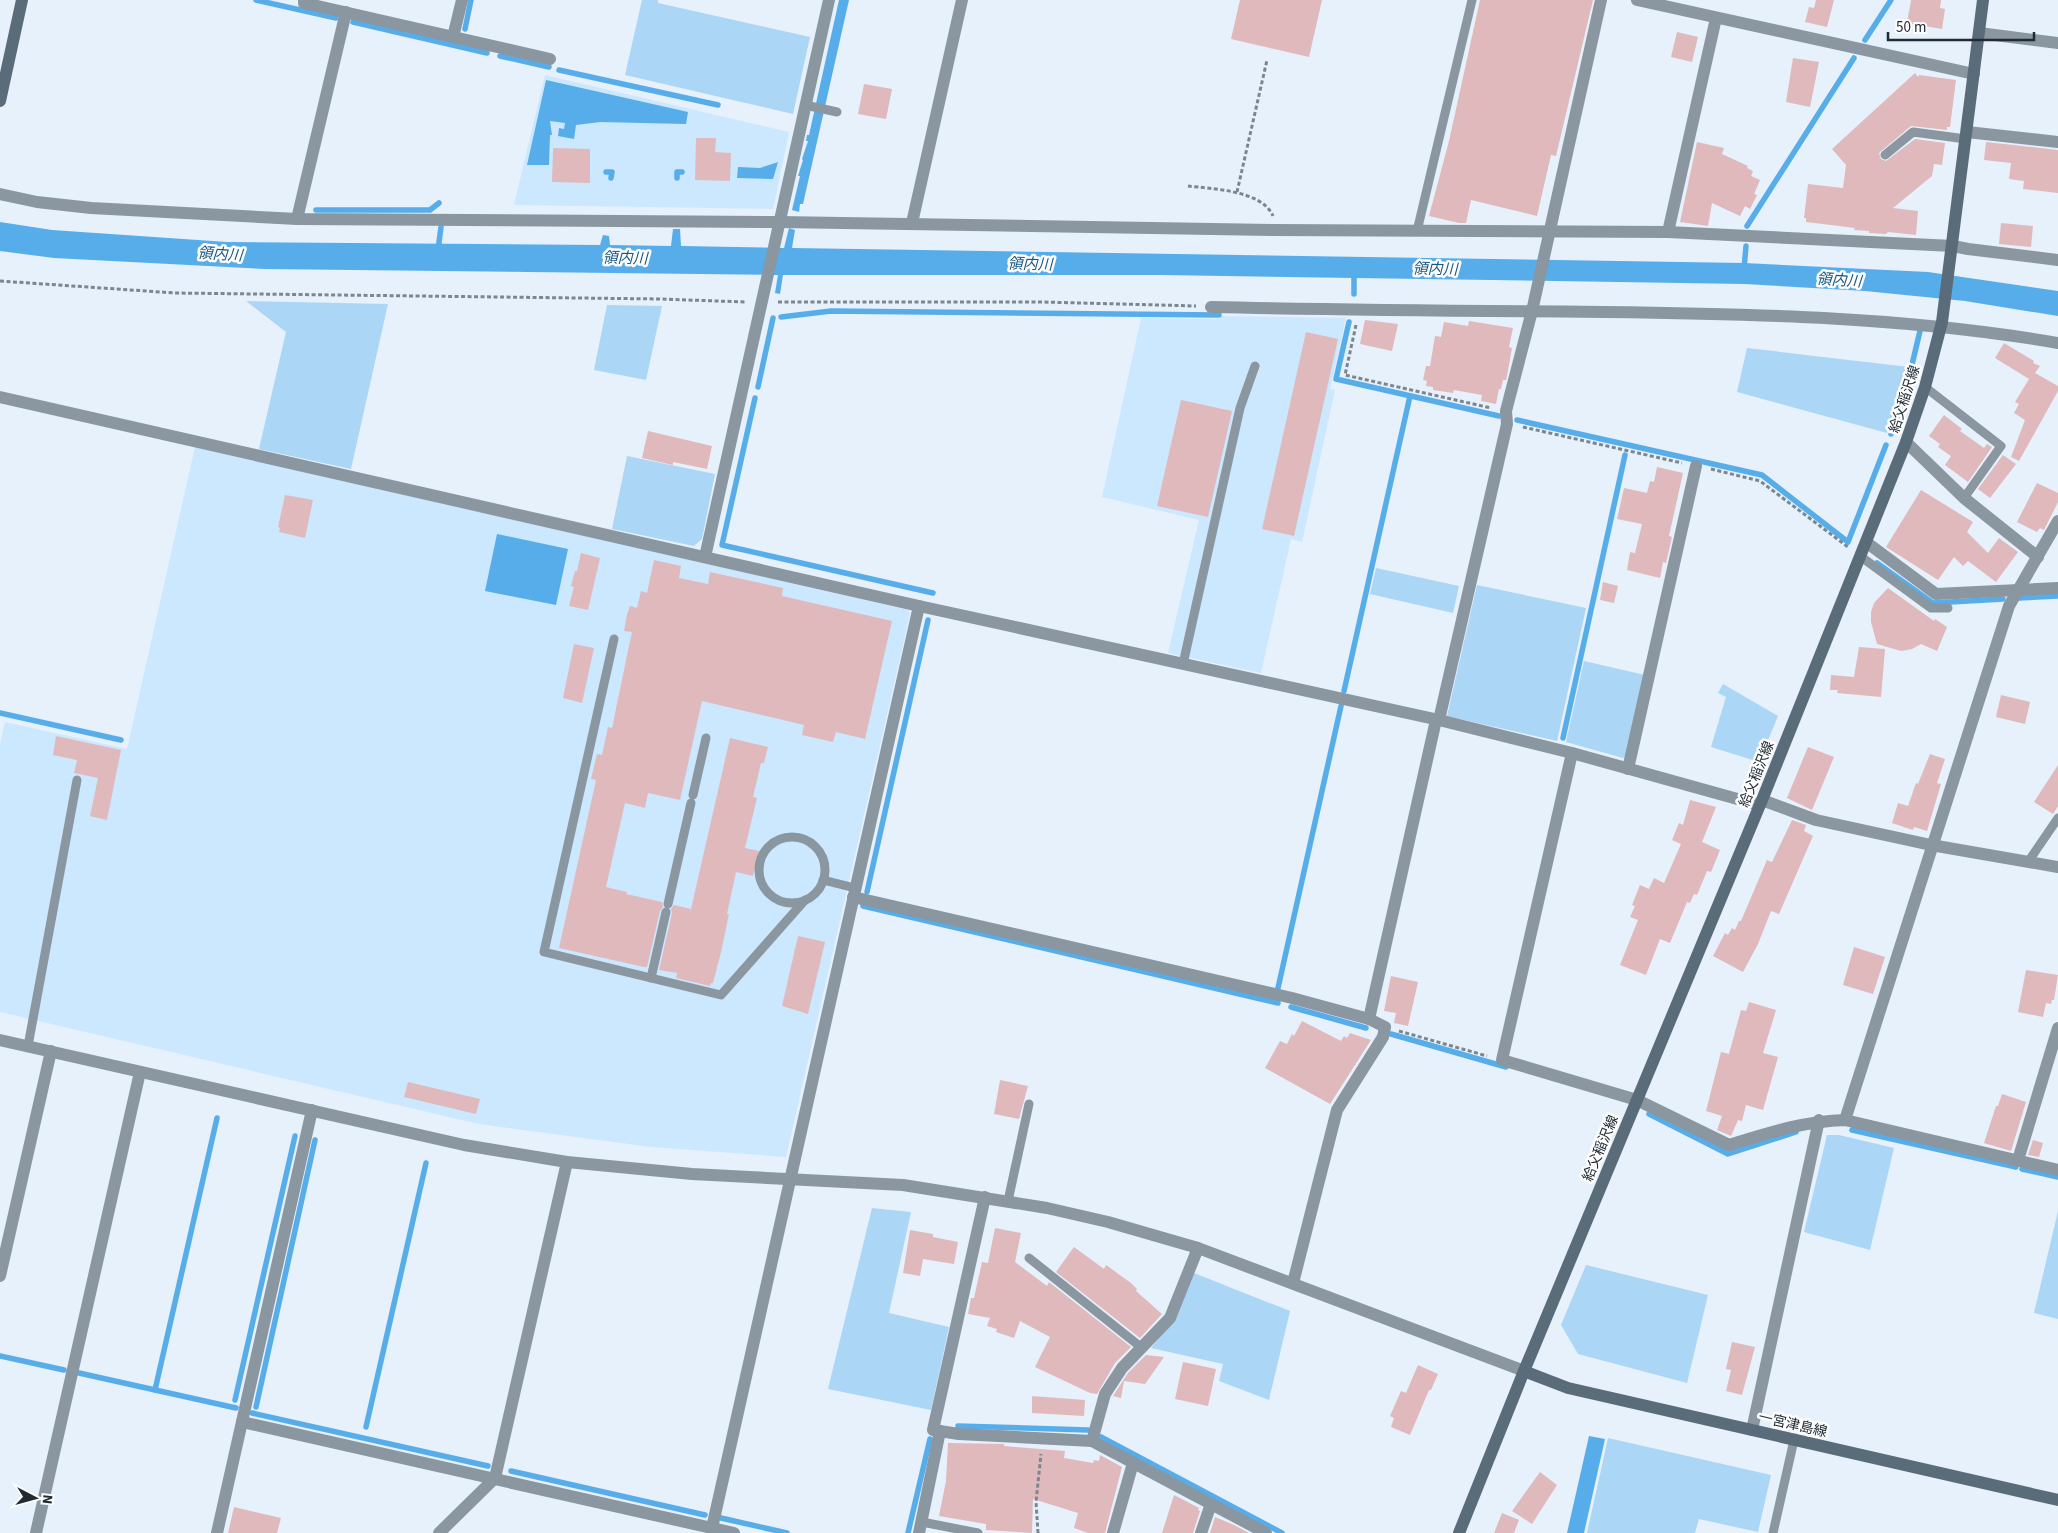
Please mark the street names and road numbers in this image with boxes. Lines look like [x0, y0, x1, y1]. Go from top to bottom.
street label: 給父稲沢線 [1885, 363, 1925, 436]
street label: 給父稲沢線 [1735, 738, 1779, 811]
street label: 給父稲沢線 [1578, 1112, 1624, 1185]
street label: 一宮津島線 [1756, 1407, 1829, 1443]

